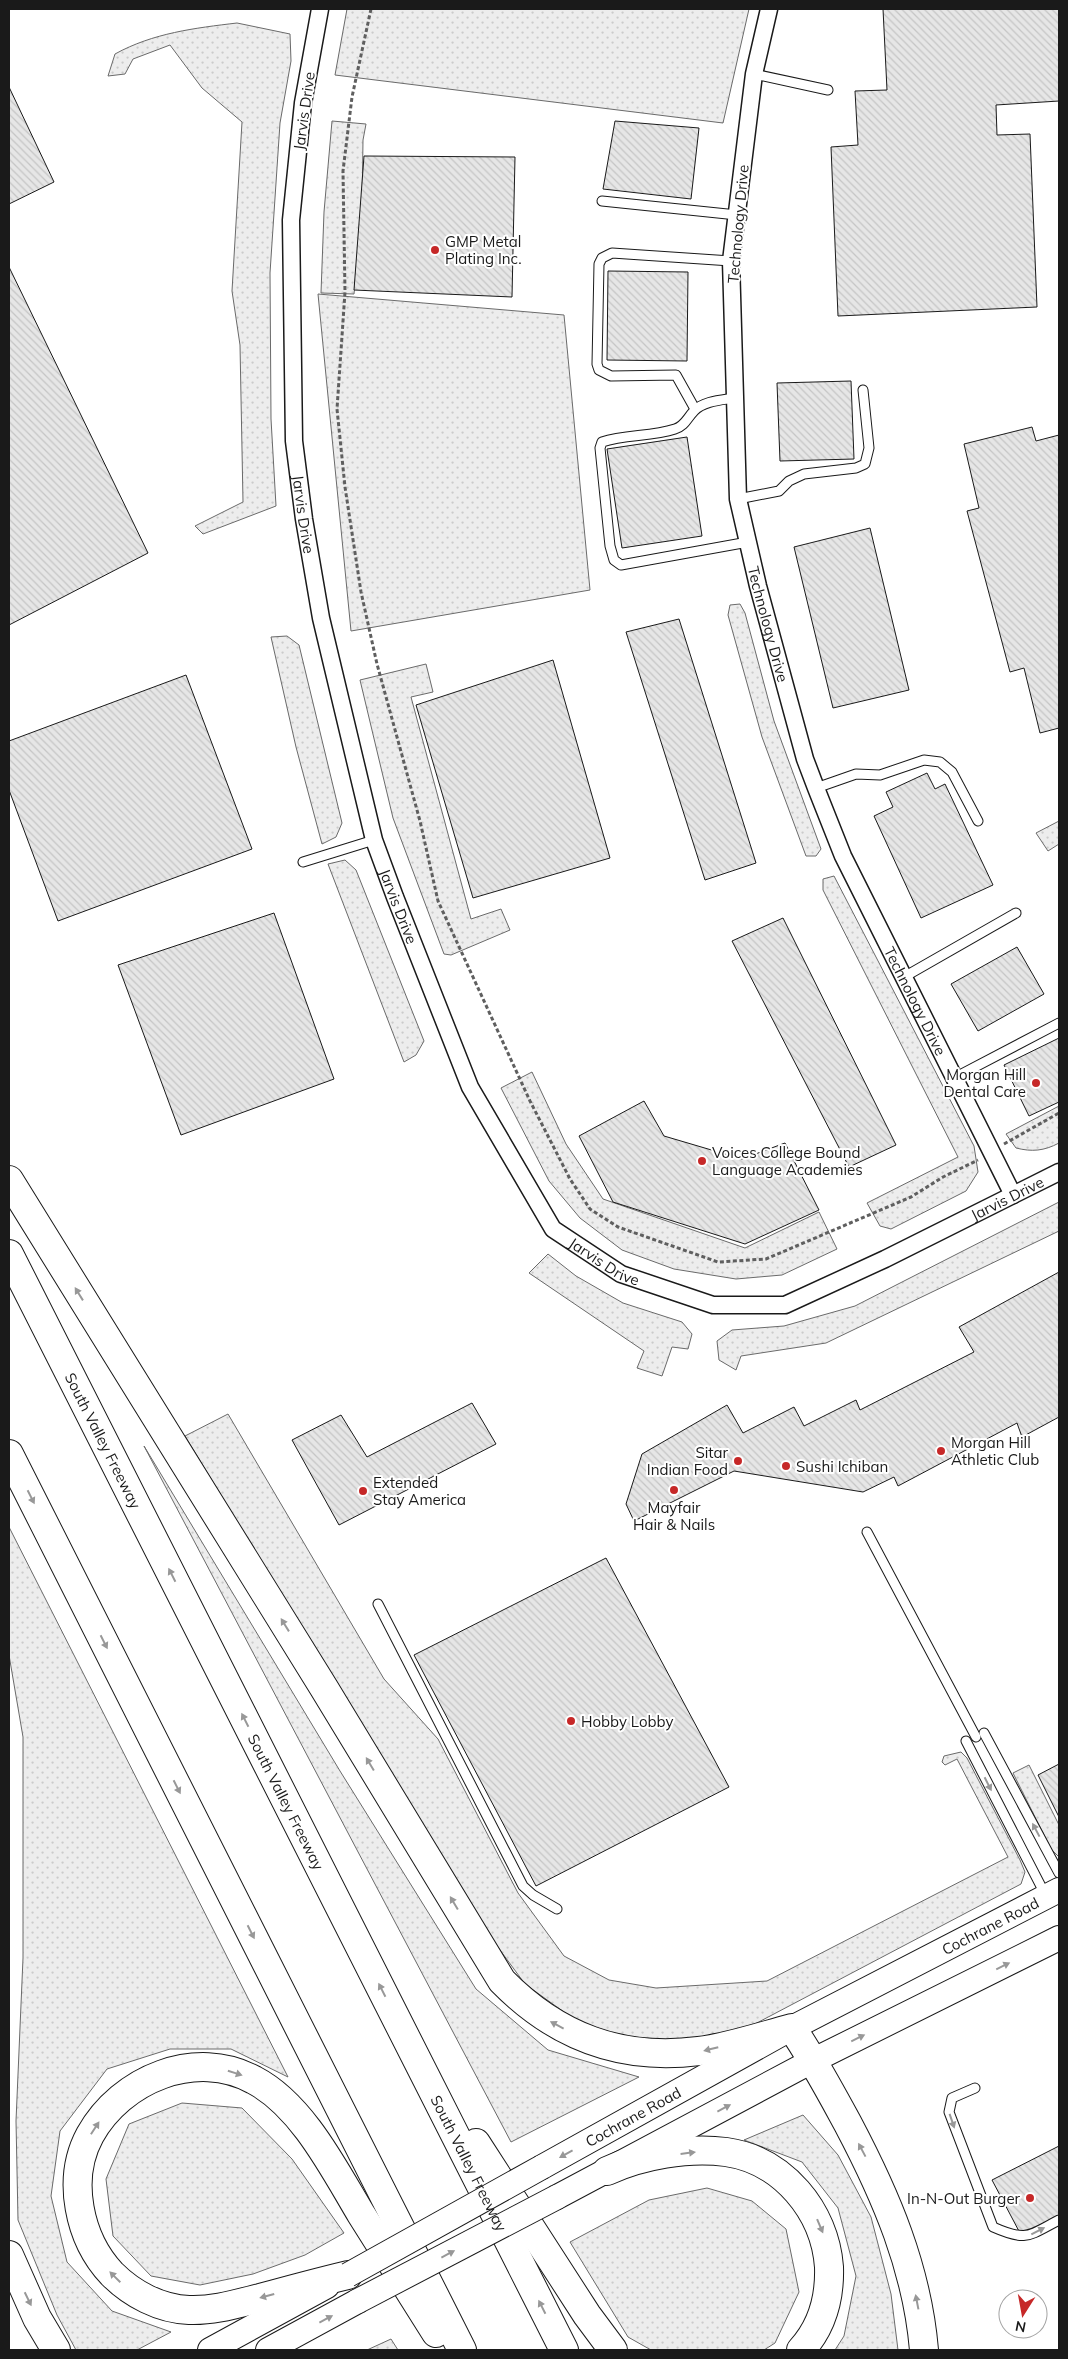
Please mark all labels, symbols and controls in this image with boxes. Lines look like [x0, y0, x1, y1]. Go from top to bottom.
street label: Jarvis Drive [289, 71, 319, 151]
street label: Technology Drive [723, 164, 753, 284]
place label: GMP Metal Plating Inc. [445, 232, 522, 268]
marker: GMP Metal Plating Inc. [429, 244, 441, 256]
street label: Jarvis Drive [289, 474, 319, 555]
street label: Technology Drive [744, 564, 793, 684]
street label: Jarvis Drive [376, 866, 422, 946]
street label: Technology Drive [880, 943, 951, 1058]
place label: Morgan Hill Dental Care [944, 1065, 1026, 1101]
marker: Morgan Hill Dental Care [1030, 1077, 1042, 1089]
place label: Voices College Bound Language Academies [712, 1143, 863, 1179]
marker: Voices College Bound Language Academies [696, 1155, 708, 1167]
street label: Jarvis Drive [967, 1172, 1047, 1224]
street label: Jarvis Drive [566, 1233, 642, 1289]
one-way arrow [75, 1288, 84, 1301]
street label: South Valley Freeway [61, 1369, 146, 1512]
place label: Morgan Hill Athletic Club [951, 1433, 1039, 1469]
place label: Sitar Indian Food [647, 1443, 729, 1479]
marker: Morgan Hill Athletic Club [935, 1445, 947, 1457]
marker: Sitar Indian Food [732, 1455, 744, 1467]
place label: Sushi Ichiban [796, 1457, 888, 1476]
marker: Sushi Ichiban [780, 1460, 792, 1472]
place label: Extended Stay America [373, 1473, 466, 1509]
marker: Mayfair Hair & Nails [668, 1484, 680, 1496]
marker: Extended Stay America [357, 1485, 369, 1497]
one-way arrow [27, 1490, 35, 1505]
place label: Mayfair Hair & Nails [633, 1498, 715, 1534]
one-way arrow [168, 1568, 176, 1582]
one-way arrow [280, 1619, 290, 1632]
one-way arrow [100, 1635, 108, 1650]
place label: Hobby Lobby [581, 1712, 673, 1731]
one-way arrow [241, 1713, 249, 1727]
marker: Hobby Lobby [565, 1715, 577, 1727]
street label: South Valley Freeway [244, 1731, 329, 1873]
one-way arrow [365, 1758, 374, 1771]
one-way arrow [984, 1777, 992, 1791]
one-way arrow [173, 1780, 182, 1795]
one-way arrow [1032, 1823, 1040, 1837]
street label: Cochrane Road [938, 1893, 1042, 1959]
one-way arrow [449, 1897, 458, 1910]
one-way arrow [247, 1925, 255, 1940]
one-way arrow [996, 1962, 1010, 1970]
one-way arrow [378, 1983, 386, 1997]
one-way arrow [550, 2021, 564, 2029]
one-way arrow [850, 2034, 865, 2042]
one-way arrow [704, 2045, 719, 2053]
one-way arrow [228, 2069, 243, 2077]
street label: Cochrane Road [582, 2082, 684, 2151]
street label: South Valley Freeway [427, 2092, 512, 2234]
one-way arrow [716, 2104, 731, 2112]
one-way arrow [949, 2113, 956, 2128]
one-way arrow [90, 2121, 99, 2134]
one-way arrow [857, 2143, 866, 2157]
one-way arrow [559, 2149, 573, 2158]
one-way arrow [681, 2149, 697, 2157]
place label: In-N-Out Burger [907, 2189, 1021, 2208]
marker: In-N-Out Burger [1024, 2192, 1036, 2204]
one-way arrow [816, 2219, 824, 2233]
one-way arrow [1031, 2227, 1045, 2235]
one-way arrow [441, 2250, 455, 2258]
one-way arrow [110, 2271, 122, 2283]
north arrow [998, 2289, 1048, 2339]
one-way arrow [24, 2292, 32, 2306]
one-way arrow [260, 2292, 275, 2300]
one-way arrow [913, 2294, 921, 2310]
one-way arrow [538, 2300, 546, 2314]
one-way arrow [319, 2315, 333, 2323]
text: N [1014, 2317, 1027, 2337]

